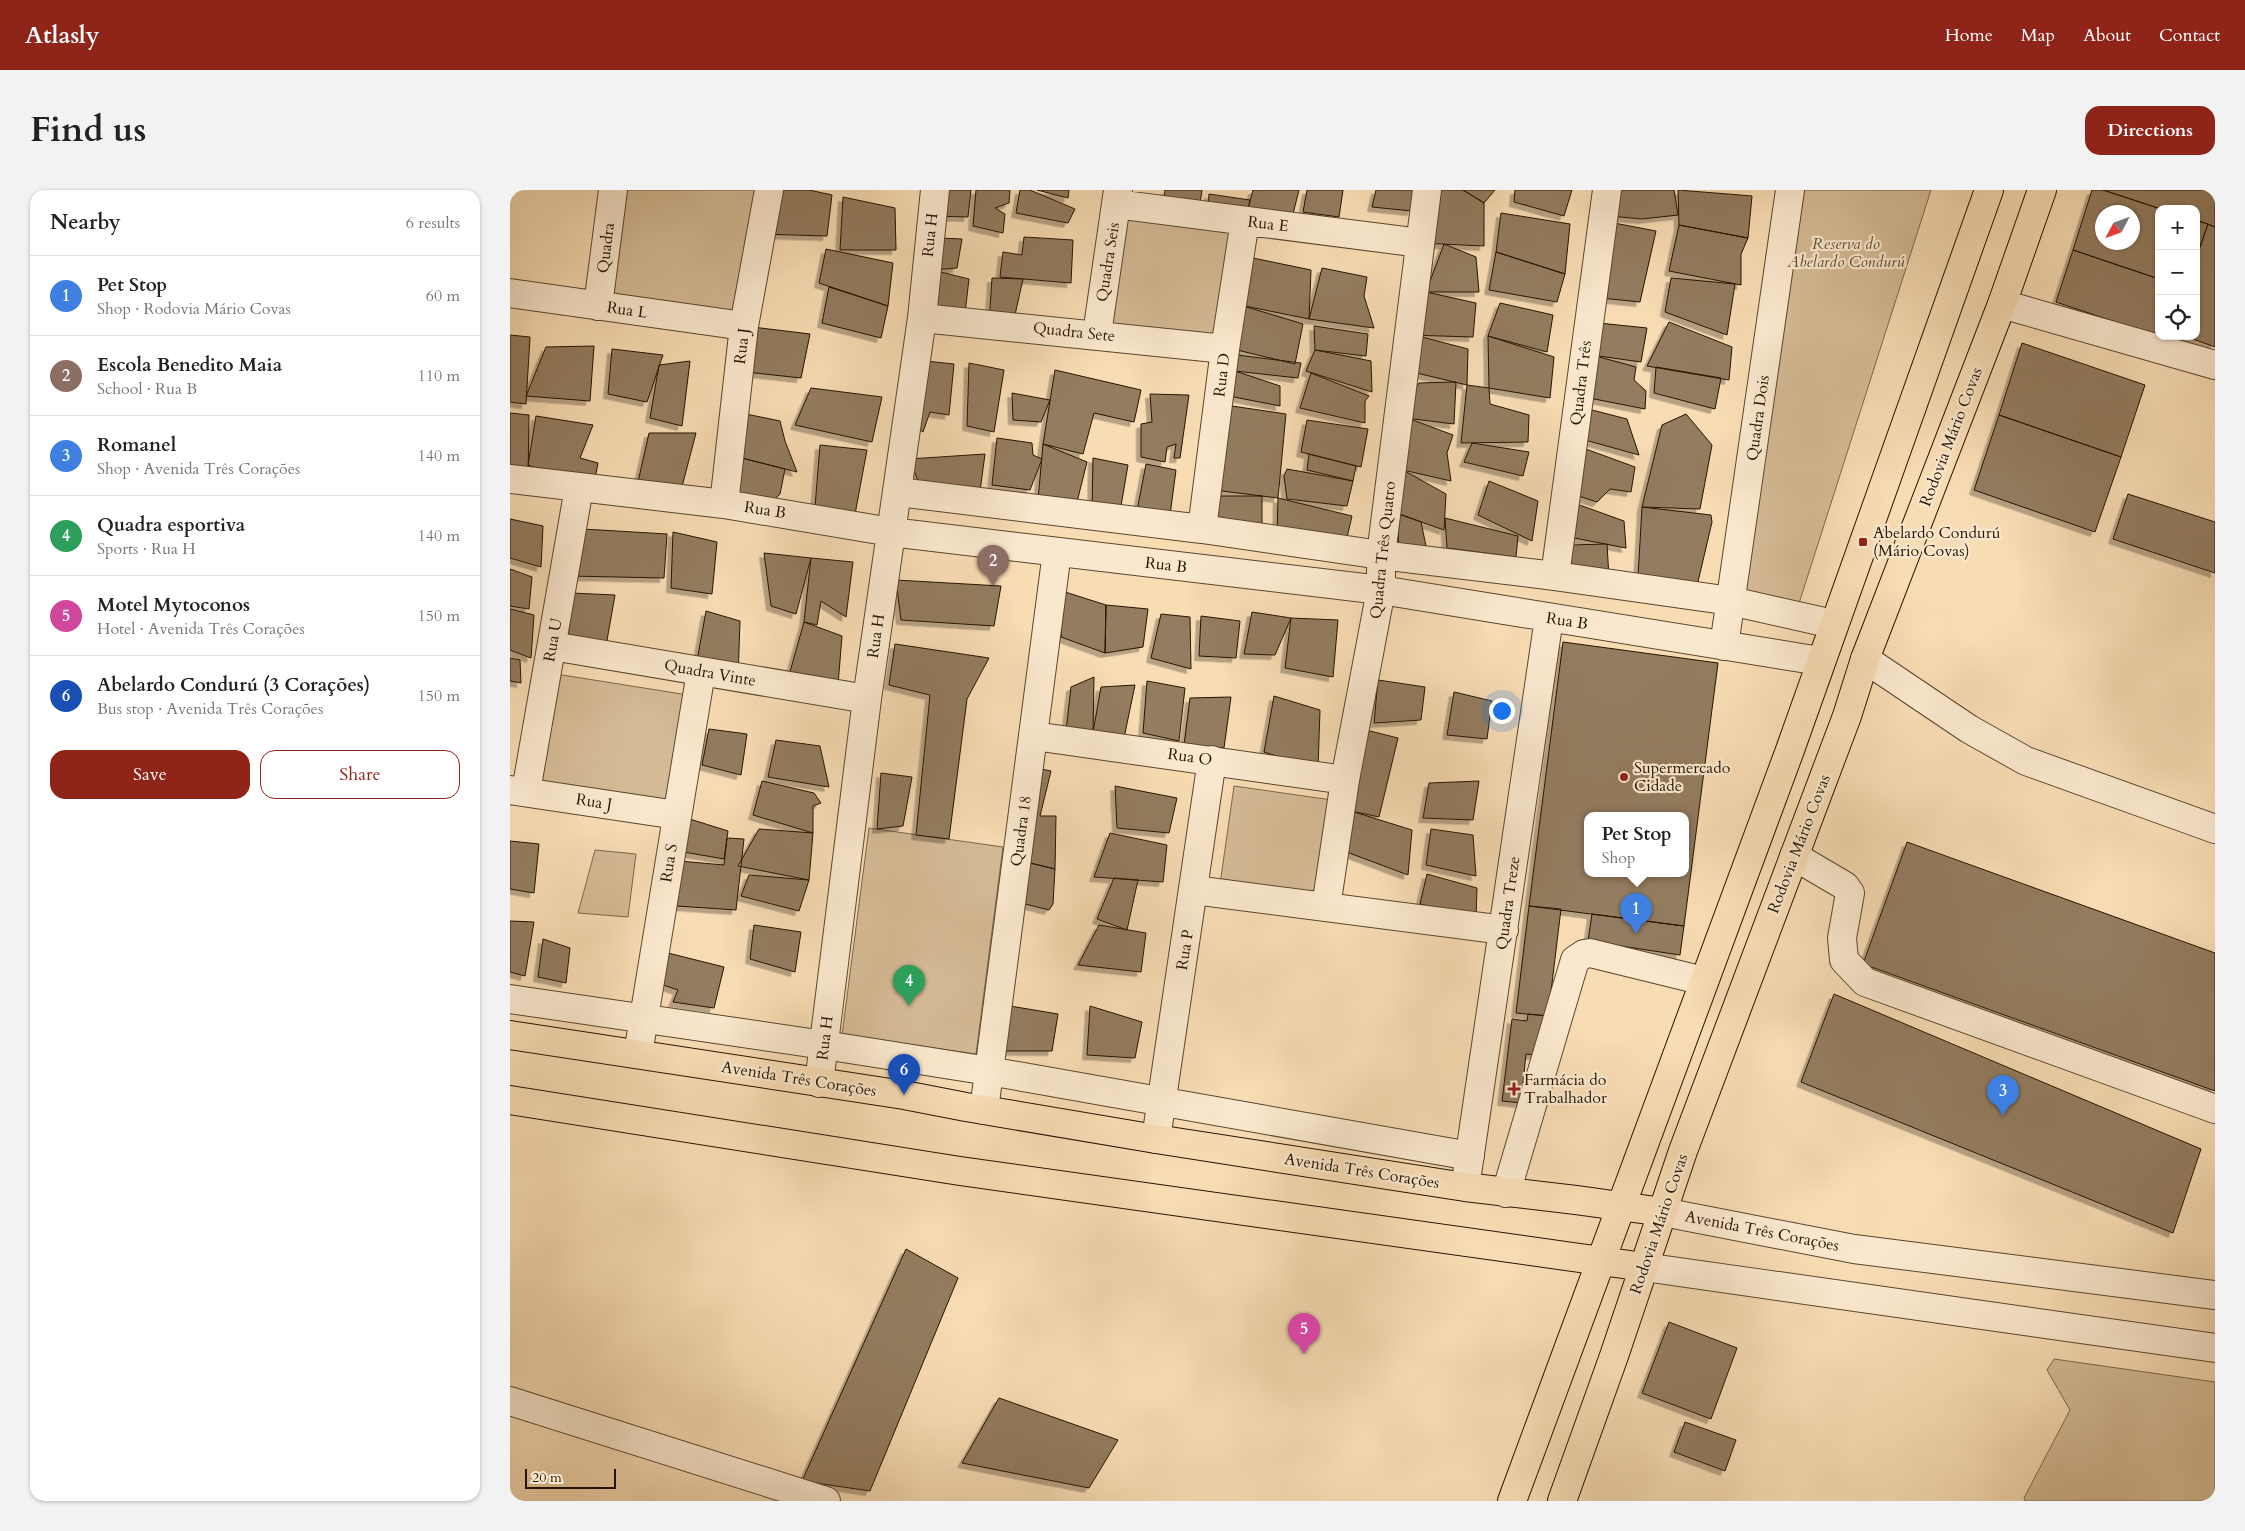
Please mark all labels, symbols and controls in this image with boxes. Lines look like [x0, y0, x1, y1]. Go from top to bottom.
text: Atlasly [25, 19, 99, 52]
text: Home [1945, 23, 1993, 48]
text: Map [2021, 23, 2055, 48]
text: About [2083, 23, 2131, 48]
text: Contact [2159, 23, 2220, 48]
text: Find us [30, 106, 146, 154]
button: Directions [2085, 106, 2215, 155]
north arrow [2095, 205, 2140, 250]
map controls [2155, 205, 2200, 340]
button: + [2155, 205, 2200, 250]
text: Nearby [50, 208, 121, 237]
street label: Rua E [1246, 211, 1290, 237]
text: 6 results [406, 212, 460, 234]
street label: Rua H [917, 212, 943, 258]
street label: Quadra [592, 221, 620, 275]
street label: Quadra Seis [1091, 221, 1125, 303]
park label: Reserva do Abelardo Condurú [1786, 233, 1905, 273]
button: − [2155, 250, 2200, 295]
text: Pet Stop [97, 272, 167, 298]
text: 1 [62, 285, 70, 307]
text: 60 m [426, 285, 460, 307]
button: locate [2155, 295, 2200, 340]
street label: Rua L [605, 296, 649, 324]
text: Shop · Rodovia Mário Covas [97, 298, 291, 320]
street label: Quadra Sete [1032, 317, 1116, 347]
street label: Rua J [729, 327, 755, 365]
street label: Quadra Três [1565, 339, 1597, 427]
text: Escola Benedito Maia [97, 352, 282, 378]
street label: Rua D [1208, 352, 1236, 398]
street label: Rodovia Mário Covas [1914, 364, 1988, 510]
text: 2 [62, 365, 70, 387]
text: 110 m [418, 365, 460, 387]
street label: Quadra Dois [1741, 374, 1775, 462]
text: School · Rua B [97, 378, 197, 400]
text: Romanel [97, 432, 176, 458]
text: 3 [62, 445, 70, 467]
text: 140 m [418, 445, 460, 467]
text: Shop · Avenida Três Corações [97, 458, 300, 480]
street label: Quadra Três Quatro [1365, 480, 1401, 620]
street label: Rua B [743, 496, 788, 524]
text: Quadra esportiva [97, 512, 245, 538]
place label: Abelardo Condurú (Mário Covas) [1873, 522, 2001, 562]
text: 4 [62, 525, 70, 547]
text: 140 m [418, 525, 460, 547]
marker: Abelardo Condurú (Mário Covas) [1857, 536, 1869, 548]
text: Sports · Rua H [97, 538, 196, 560]
pin: 2 [977, 545, 1009, 586]
street label: Rua B [1144, 552, 1188, 578]
text: Motel Mytoconos [97, 592, 250, 618]
text: 5 [62, 605, 70, 627]
text: 150 m [418, 605, 460, 627]
street label: Rua B [1545, 607, 1590, 635]
street label: Rua H [862, 612, 890, 660]
street label: Rua U [538, 616, 568, 664]
text: Hotel · Avenida Três Corações [97, 618, 305, 640]
street label: Quadra Vinte [662, 654, 758, 692]
text: Abelardo Condurú (3 Corações) [97, 672, 370, 698]
text: 6 [62, 685, 70, 707]
text: 150 m [418, 685, 460, 707]
text: Bus stop · Avenida Três Corações [97, 698, 323, 720]
your location [1489, 698, 1515, 724]
street label: Rua O [1166, 743, 1214, 771]
button: Save [50, 750, 250, 799]
button: Share [260, 750, 460, 799]
place label: Supermercado Cidade [1634, 757, 1731, 797]
marker: Supermercado Cidade [1618, 771, 1630, 783]
street label: Rodovia Mário Covas [1762, 771, 1836, 917]
street label: Rua J [574, 788, 614, 816]
street label: Quadra 18 [1005, 794, 1037, 868]
popup [1584, 812, 1689, 877]
text: Pet Stop [1601, 821, 1672, 847]
street label: Rua S [655, 842, 683, 884]
text: Shop [1601, 847, 1635, 869]
street label: Quadra Treze [1491, 855, 1525, 951]
pin: 1 [1620, 893, 1652, 934]
street label: Rua P [1171, 928, 1199, 972]
pin: 4 [893, 965, 925, 1006]
street label: Rua H [811, 1015, 839, 1061]
pin: 6 [888, 1054, 920, 1095]
street label: Avenida Três Corações [720, 1056, 878, 1102]
place label: Farmácia do Trabalhador [1524, 1069, 1607, 1109]
pin: 3 [1987, 1075, 2019, 1116]
marker: Farmácia do Trabalhador [1508, 1083, 1520, 1095]
street label: Avenida Três Corações [1283, 1148, 1441, 1194]
street label: Rodovia Mário Covas [1625, 1151, 1693, 1297]
street label: Avenida Três Corações [1683, 1205, 1841, 1257]
pin: 5 [1288, 1313, 1320, 1354]
scale bar [525, 1466, 616, 1489]
text: 20 m [532, 1468, 562, 1487]

